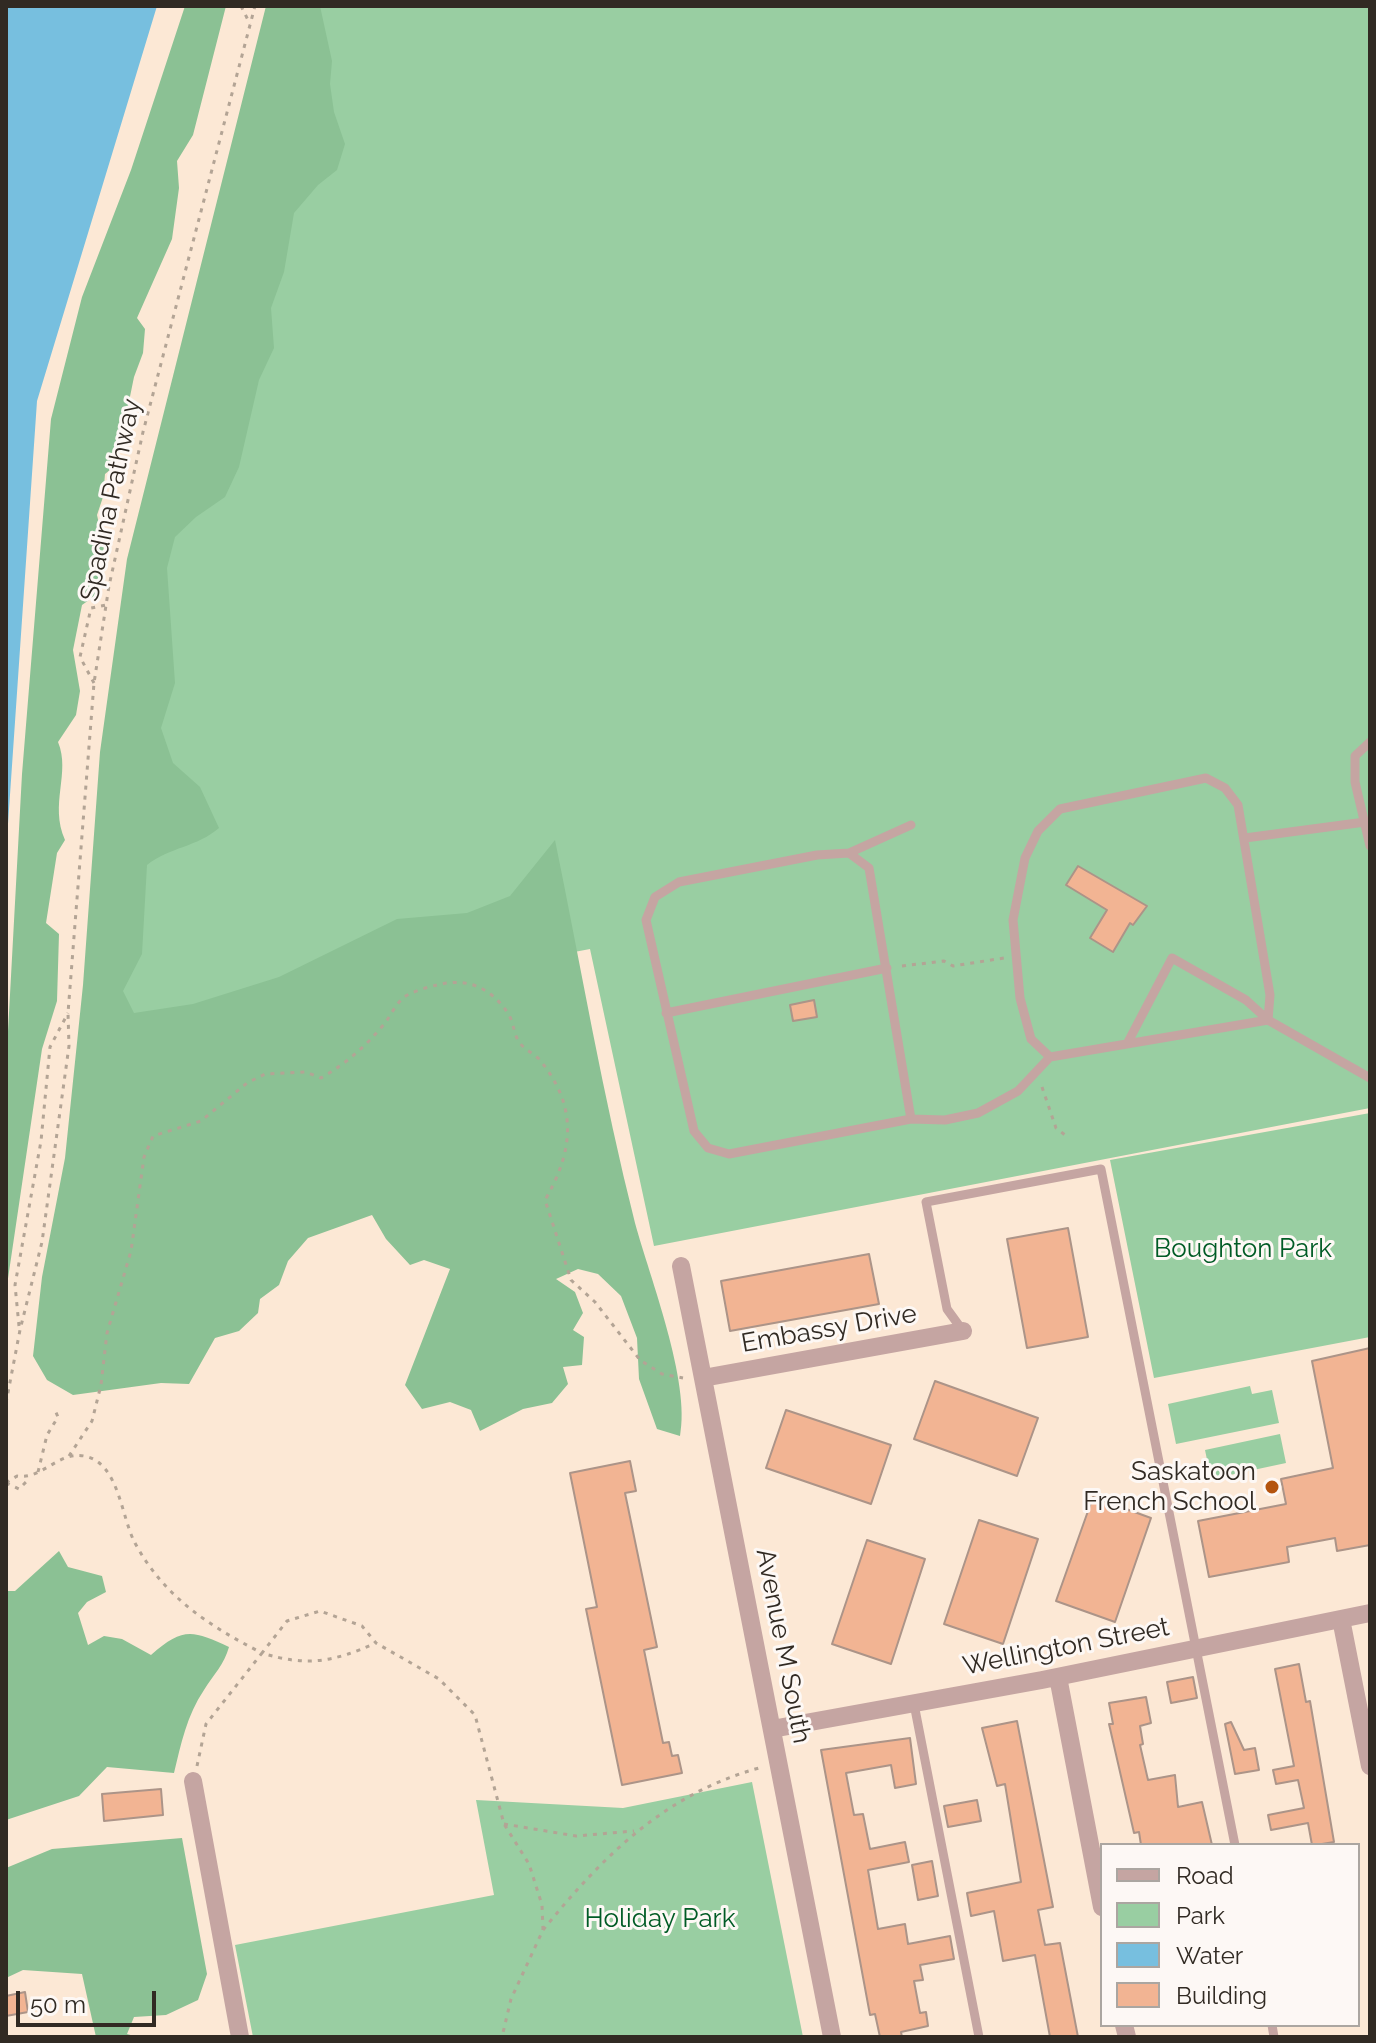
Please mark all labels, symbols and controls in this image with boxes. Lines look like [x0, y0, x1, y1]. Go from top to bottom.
street label: Spadina Pathway [74, 396, 148, 604]
park label: Boughton Park [1154, 1233, 1332, 1265]
street label: Embassy Drive [739, 1298, 919, 1360]
place label: Saskatoon French School [1083, 1456, 1256, 1518]
marker: Saskatoon French School [1263, 1478, 1281, 1496]
street label: Avenue M South [749, 1546, 817, 1746]
street label: Wellington Street [960, 1612, 1172, 1682]
legend [1100, 1843, 1360, 2027]
text: Road [1176, 1861, 1234, 1890]
text: Park [1176, 1901, 1225, 1930]
park label: Holiday Park [585, 1903, 735, 1935]
text: Water [1176, 1941, 1243, 1970]
scale bar [20, 1975, 160, 2025]
text: Building [1176, 1981, 1267, 2010]
text: 50 m [30, 1990, 86, 2019]

